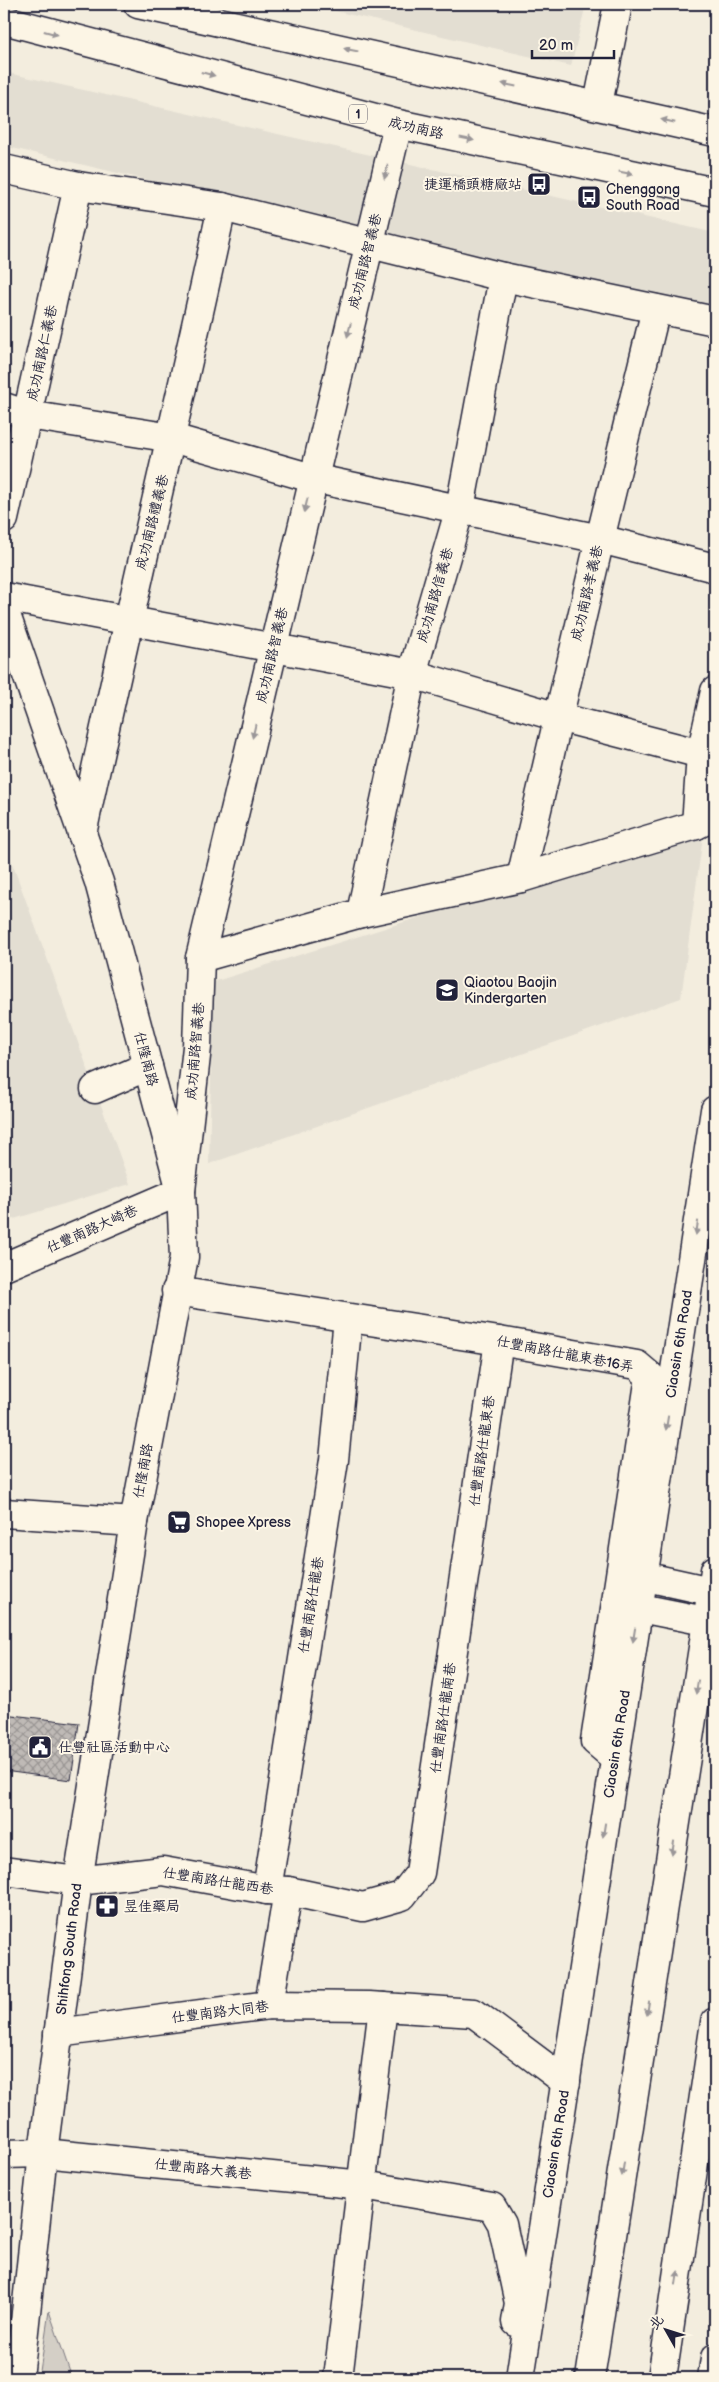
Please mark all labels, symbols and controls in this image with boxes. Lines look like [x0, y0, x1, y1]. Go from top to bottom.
scale bar [532, 28, 614, 60]
one-way arrow [43, 29, 58, 37]
text: 20 m [539, 36, 573, 55]
one-way arrow [343, 46, 358, 54]
one-way arrow [200, 70, 216, 78]
one-way arrow [502, 81, 517, 89]
road number: 1 [349, 105, 367, 124]
street label: 成功南路 [387, 113, 445, 143]
one-way arrow [660, 117, 675, 125]
one-way arrow [460, 135, 475, 143]
one-way arrow [382, 164, 390, 179]
one-way arrow [619, 169, 634, 177]
bus stop icon: 捷運橋頭糖廠站 [526, 171, 552, 197]
place label: 捷運橋頭糖廠站 [424, 176, 522, 193]
place label: Chenggong South Road [606, 181, 680, 214]
bus stop icon: Chenggong South Road [576, 184, 602, 210]
street label: 成功南路智義巷 [345, 210, 385, 311]
street label: 成功南路仁義巷 [23, 302, 61, 403]
one-way arrow [345, 322, 353, 337]
street label: 成功南路禮義巷 [132, 471, 172, 572]
one-way arrow [302, 497, 310, 512]
street label: 成功南路孝義巷 [568, 542, 607, 643]
street label: 成功南路信義巷 [413, 545, 457, 644]
street label: 成功南路智義巷 [253, 604, 292, 705]
one-way arrow [250, 724, 258, 739]
place label: Qiaotou Baojin Kindergarten [464, 974, 557, 1007]
school or university icon: Qiaotou Baojin Kindergarten [434, 977, 460, 1003]
street label: 成功南路智義巷 [182, 1000, 208, 1101]
street label: 仕隆南路 [131, 1030, 161, 1088]
street label: 仕豐南路大崎巷 [44, 1201, 141, 1257]
one-way arrow [693, 1220, 701, 1236]
street label: Ciaosin 6th Road [662, 1289, 696, 1399]
street label: 仕豐南路仕龍東巷16弄 [495, 1332, 635, 1376]
street label: 仕豐南路仕龍東巷 [466, 1393, 498, 1508]
one-way arrow [662, 1415, 670, 1431]
street label: 仕隆南路 [130, 1442, 156, 1500]
supermarket icon: Shopee Xpress [166, 1509, 192, 1535]
place label: Shopee Xpress [196, 1514, 291, 1531]
street label: 仕豐南路仕龍巷 [295, 1554, 327, 1655]
one-way arrow [629, 1627, 637, 1643]
street label: 仕豐南路仕龍南巷 [427, 1660, 459, 1775]
one-way arrow [693, 1680, 701, 1696]
street label: Ciaosin 6th Road [600, 1689, 634, 1799]
public building icon: 仕豐社區活動中心 [27, 1734, 53, 1760]
place label: 仕豐社區活動中心 [58, 1739, 170, 1756]
one-way arrow [600, 1823, 608, 1839]
one-way arrow [668, 1840, 676, 1856]
street label: 仕豐南路仕龍西巷 [161, 1864, 276, 1898]
street label: Shihfong South Road [52, 1882, 86, 2016]
pharmacy icon: 昱佳藥局 [94, 1893, 120, 1919]
place label: 昱佳藥局 [124, 1898, 180, 1915]
street label: 仕豐南路大同巷 [170, 1997, 271, 2026]
one-way arrow [643, 2001, 651, 2017]
street label: Ciaosin 6th Road [539, 2089, 573, 2199]
street label: 仕豐南路大義巷 [153, 2155, 254, 2183]
one-way arrow [618, 2161, 626, 2177]
one-way arrow [673, 2270, 681, 2286]
north arrow [642, 2304, 692, 2354]
text: 北 [645, 2311, 667, 2333]

